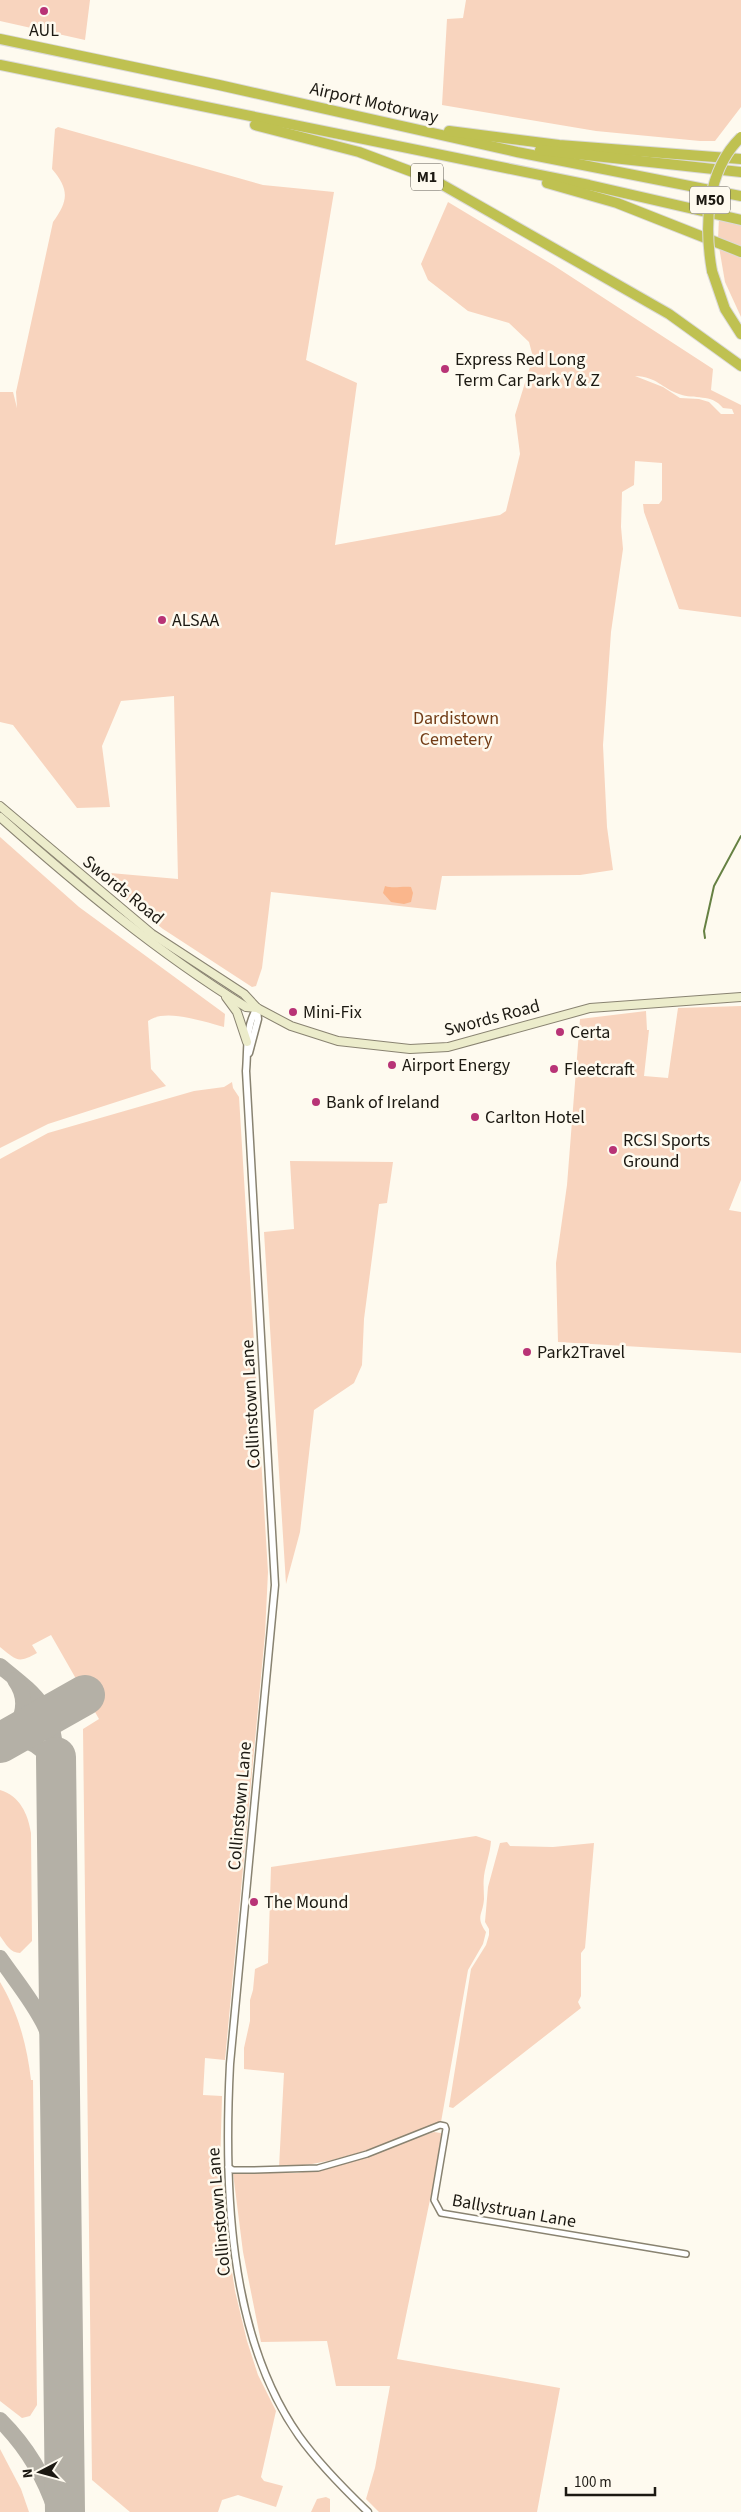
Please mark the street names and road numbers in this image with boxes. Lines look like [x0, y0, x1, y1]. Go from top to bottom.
street label: Airport Motorway [307, 76, 441, 130]
road number: M1 [411, 163, 443, 190]
road number: M50 [690, 186, 730, 214]
street label: Swords Road [77, 849, 169, 931]
street label: Swords Road [441, 993, 543, 1043]
street label: Collinstown Lane [235, 1339, 267, 1469]
street label: Collinstown Lane [222, 1740, 258, 1871]
street label: Collinstown Lane [201, 2146, 237, 2277]
street label: Ballystruan Lane [450, 2188, 578, 2234]

